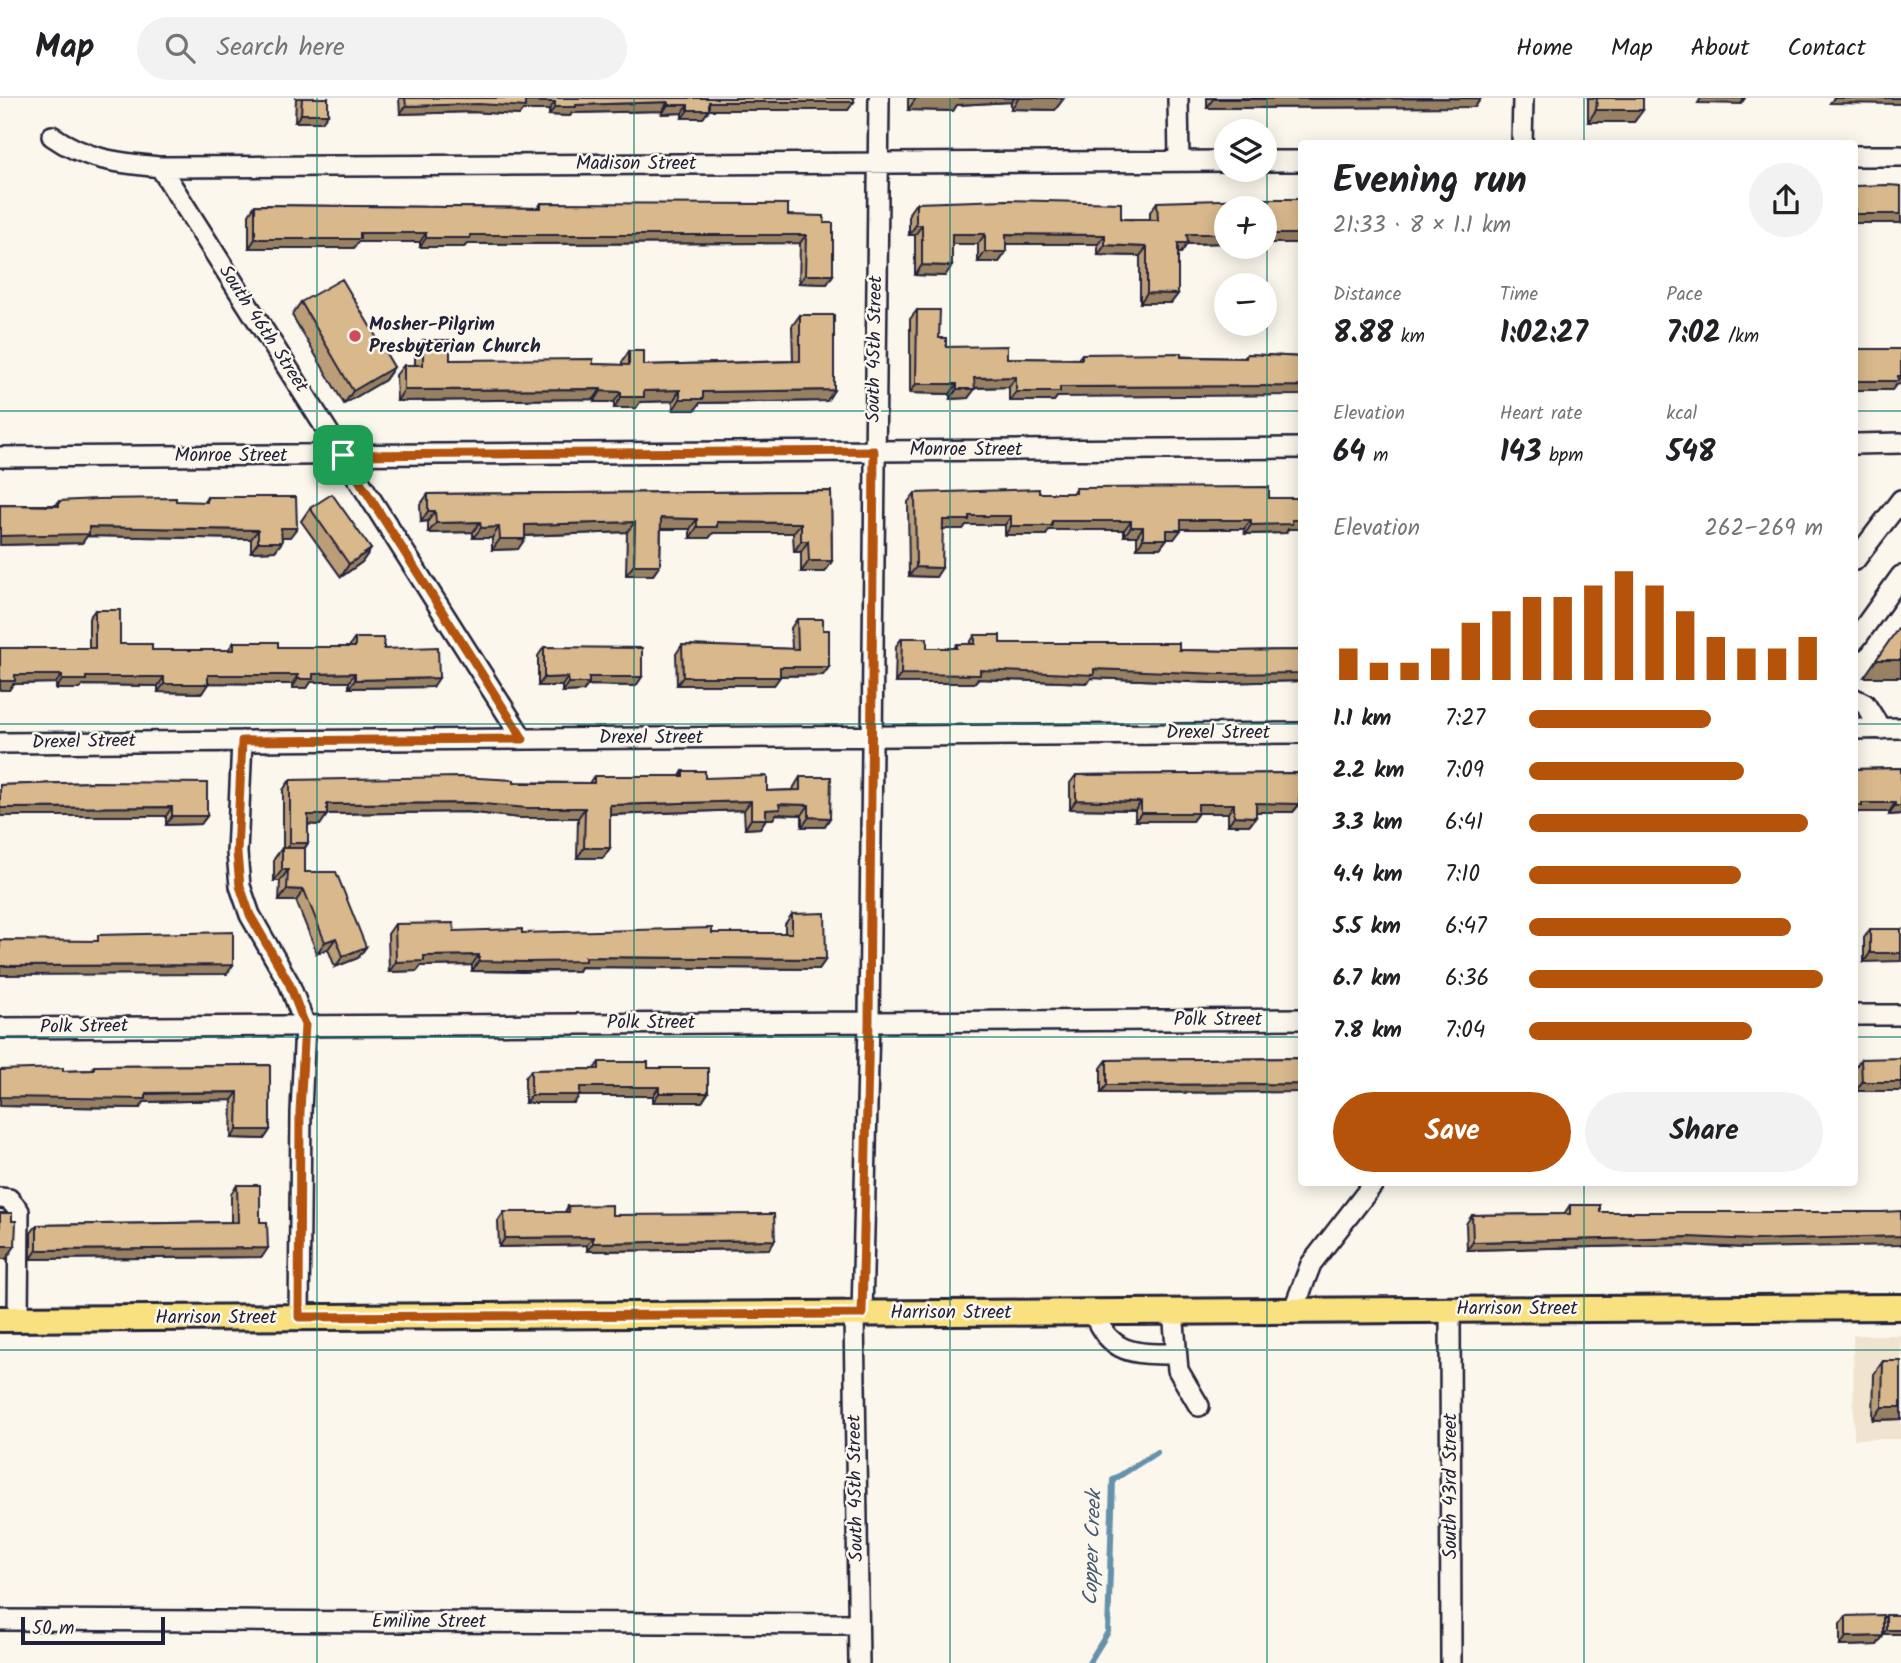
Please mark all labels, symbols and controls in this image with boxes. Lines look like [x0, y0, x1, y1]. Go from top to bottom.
search box [137, 17, 627, 80]
text: Map [35, 22, 95, 75]
text: Search here [217, 27, 345, 69]
icon: search [161, 29, 199, 67]
text: Home [1516, 29, 1573, 68]
text: Map [1611, 29, 1653, 68]
text: About [1691, 29, 1749, 68]
text: Contact [1787, 29, 1866, 68]
map controls [1214, 119, 1277, 336]
button: layers [1214, 119, 1277, 182]
street label: Madison Street [576, 149, 697, 179]
text: Evening run [1333, 152, 1527, 212]
button: share [1749, 163, 1823, 237]
button: + [1214, 196, 1277, 259]
text: 21:33 · 8 × 1.1 km [1333, 208, 1511, 244]
street label: South 46th Street [210, 259, 316, 400]
button: − [1214, 273, 1277, 336]
street label: South 45th Street [859, 275, 891, 423]
text: Distance [1333, 280, 1401, 310]
text: Time [1500, 280, 1538, 310]
text: Pace [1666, 280, 1703, 310]
place label: Mosher-Pilgrim Presbyterian Church [369, 310, 541, 362]
text: 8.88 [1333, 310, 1393, 358]
text: 1:02:27 [1500, 310, 1588, 358]
text: 7:02 [1666, 310, 1721, 358]
text: km [1393, 322, 1425, 352]
text: /km [1721, 322, 1759, 352]
marker: Mosher-Pilgrim Presbyterian Church [347, 328, 363, 344]
text: Elevation [1333, 399, 1405, 429]
text: Heart rate [1500, 399, 1582, 429]
text: kcal [1666, 399, 1697, 429]
pin [313, 425, 373, 485]
text: 64 [1333, 429, 1366, 477]
text: 143 [1500, 429, 1541, 477]
text: 548 [1666, 429, 1716, 477]
street label: Monroe Street [910, 435, 1023, 465]
icon: arrive [324, 436, 362, 474]
street label: Monroe Street [175, 441, 288, 471]
text: m [1366, 441, 1388, 471]
text: bpm [1541, 441, 1583, 471]
text: Elevation [1333, 511, 1420, 547]
text: 262–269 m [1705, 511, 1823, 547]
text: 1.1 km [1333, 701, 1391, 737]
text: 7:27 [1445, 701, 1485, 737]
street label: Drexel Street [1166, 718, 1271, 748]
street label: Drexel Street [599, 723, 704, 753]
street label: Drexel Street [32, 726, 137, 758]
text: 2.2 km [1333, 753, 1404, 789]
text: 7:09 [1445, 753, 1484, 789]
text: 3.3 km [1333, 805, 1403, 841]
text: 6:41 [1445, 805, 1483, 841]
text: 4.4 km [1333, 857, 1403, 893]
text: 7:10 [1445, 857, 1480, 893]
text: 5.5 km [1333, 909, 1401, 945]
text: 6:47 [1445, 909, 1487, 945]
text: 6.7 km [1333, 961, 1401, 997]
text: 6:36 [1445, 961, 1489, 997]
street label: Polk Street [1174, 1005, 1263, 1035]
street label: Polk Street [607, 1008, 696, 1038]
street label: Polk Street [40, 1011, 129, 1043]
text: 7.8 km [1333, 1013, 1402, 1049]
text: 7:04 [1445, 1013, 1485, 1049]
button: Save [1333, 1092, 1571, 1172]
button: Share [1585, 1092, 1823, 1172]
street label: Harrison Street [1456, 1294, 1578, 1324]
street label: Harrison Street [890, 1298, 1012, 1328]
street label: Harrison Street [155, 1303, 277, 1333]
street label: South 43rd Street [1436, 1412, 1466, 1559]
street label: South 45th Street [840, 1414, 872, 1562]
water label: Copper Creek [1074, 1487, 1112, 1606]
street label: Emiline Street [372, 1607, 487, 1637]
scale bar [21, 1614, 164, 1646]
text: 50 m [32, 1614, 74, 1644]

